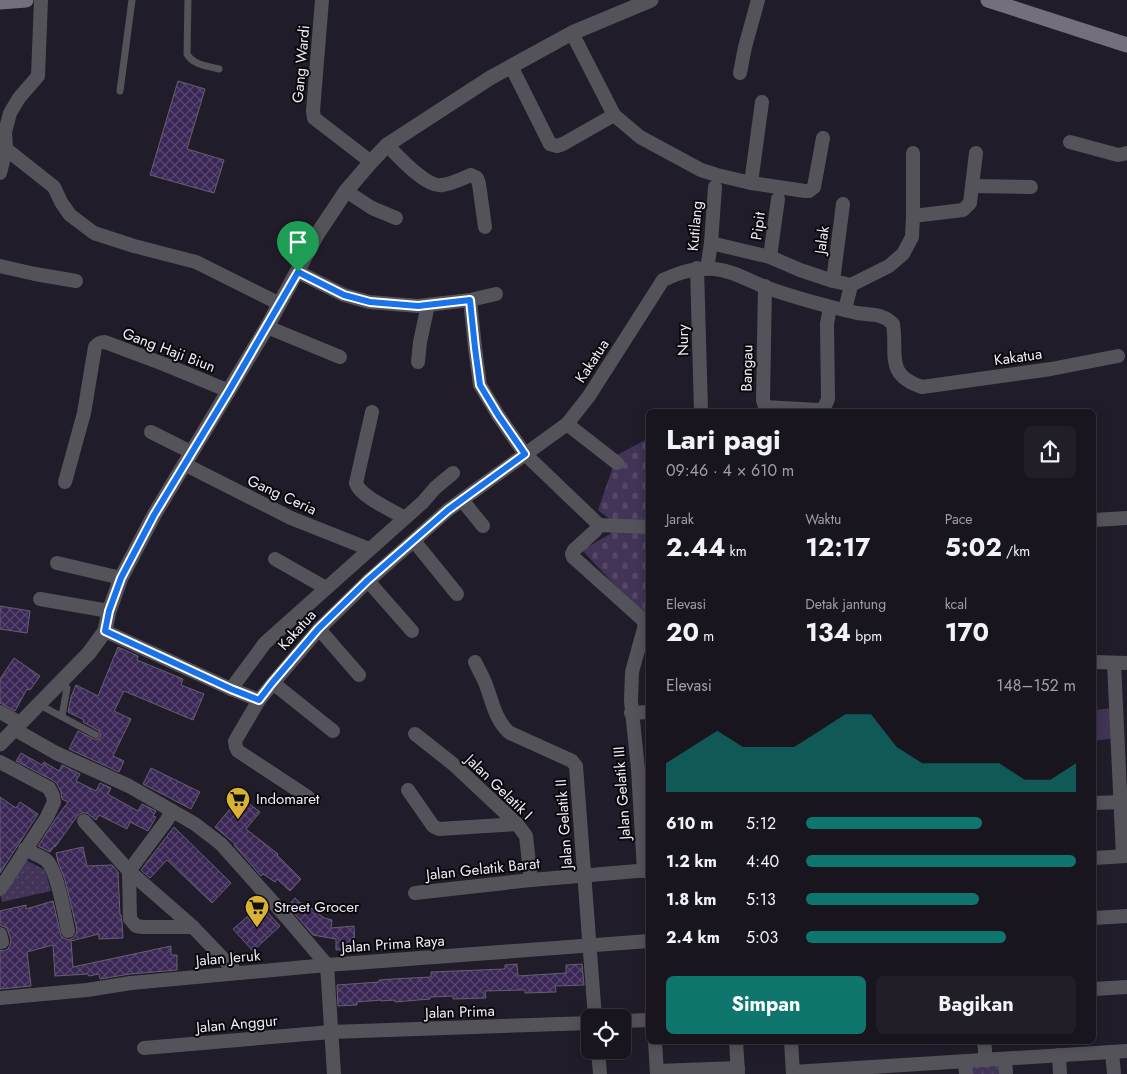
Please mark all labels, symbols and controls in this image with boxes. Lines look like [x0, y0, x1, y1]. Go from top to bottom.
street label: Gang Wardi [287, 24, 315, 104]
street label: Kutilang [682, 200, 708, 252]
street label: Pipit [745, 210, 771, 241]
pin [277, 221, 319, 272]
street label: Jalak [809, 224, 835, 257]
icon: arrive [284, 228, 312, 256]
street label: Gang Haji Biun [119, 322, 219, 378]
street label: Nury [672, 324, 694, 356]
street label: Kakatua [570, 335, 614, 387]
street label: Kakatua [993, 343, 1043, 371]
street label: Bangau [736, 344, 758, 392]
text: Lari pagi [666, 419, 781, 460]
button: share [1024, 426, 1076, 478]
text: 09:46 · 4 × 610 m [666, 459, 794, 482]
street label: Gang Ceria [244, 469, 320, 521]
text: Jarak [666, 509, 694, 529]
text: Waktu [805, 509, 841, 529]
text: Pace [945, 509, 973, 529]
text: 2.44 [666, 529, 725, 565]
text: 12:17 [805, 529, 870, 565]
text: 5:02 [945, 529, 1002, 565]
text: km [725, 541, 747, 561]
text: /km [1002, 541, 1030, 561]
text: Elevasi [666, 594, 706, 614]
text: Detak jantung [805, 594, 886, 614]
text: kcal [945, 594, 967, 614]
street label: Kakatua [273, 605, 321, 655]
text: 20 [666, 614, 699, 650]
text: 134 [805, 614, 851, 650]
text: 170 [945, 614, 989, 650]
text: m [699, 626, 714, 646]
text: bpm [851, 626, 882, 646]
text: Elevasi [666, 674, 712, 697]
text: 148–152 m [996, 674, 1076, 697]
street label: Jalan Gelatik III [608, 746, 636, 842]
street label: Jalan Gelatik I [459, 748, 538, 825]
street label: Jalan Gelatik II [550, 778, 578, 872]
supermarket icon: Indomaret [225, 786, 251, 820]
place label: Indomaret [256, 788, 320, 810]
text: 610 m [666, 812, 713, 835]
text: 5:12 [746, 812, 776, 835]
text: 1.2 km [666, 850, 717, 873]
text: 4:40 [746, 850, 779, 873]
street label: Jalan Gelatik Barat [423, 852, 541, 886]
text: 1.8 km [666, 888, 716, 911]
text: 5:13 [746, 888, 776, 911]
supermarket icon: Street Grocer [244, 894, 270, 928]
place label: Street Grocer [274, 896, 360, 918]
text: 2.4 km [666, 926, 720, 949]
text: 5:03 [746, 926, 778, 949]
street label: Jalan Prima Raya [339, 929, 445, 959]
street label: Jalan Jeruk [193, 944, 262, 972]
button: Simpan [666, 976, 866, 1034]
button: Bagikan [876, 976, 1076, 1034]
street label: Jalan Prima [423, 1000, 495, 1024]
street label: Jalan Anggur [193, 1009, 280, 1039]
map controls [581, 1009, 631, 1059]
button: locate [581, 1009, 631, 1059]

